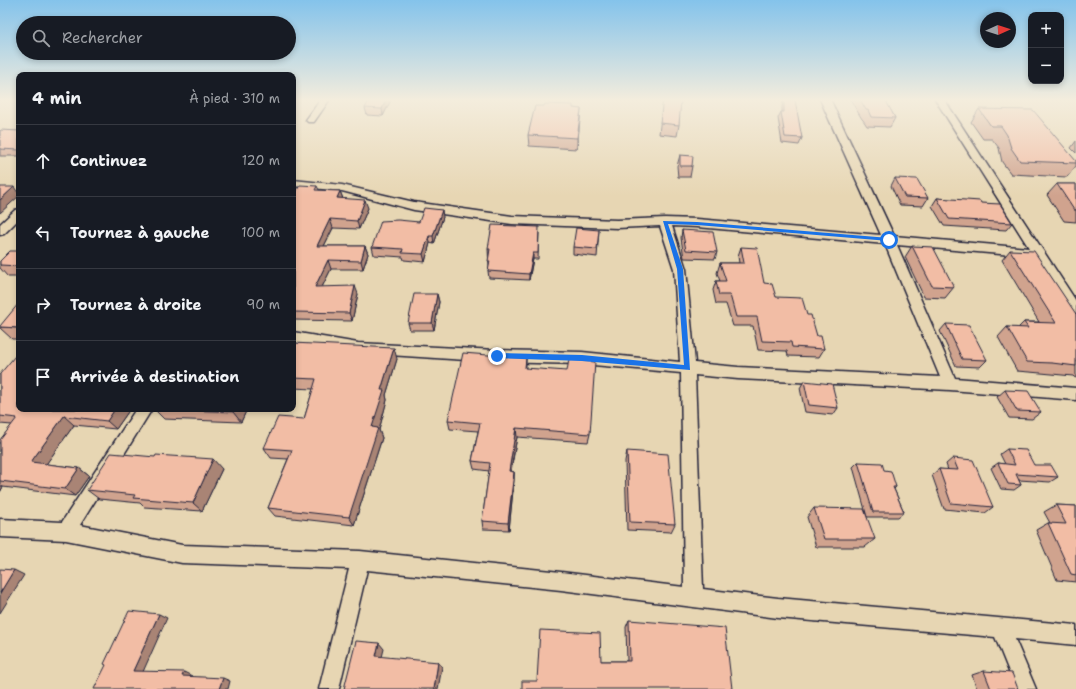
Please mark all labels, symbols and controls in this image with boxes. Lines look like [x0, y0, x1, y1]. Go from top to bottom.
north arrow [980, 12, 1016, 48]
map controls [1028, 12, 1064, 84]
button: + [1028, 12, 1064, 48]
search box [16, 16, 296, 60]
icon: search [30, 27, 52, 49]
text: Rechercher [62, 28, 143, 48]
button: − [1028, 48, 1064, 84]
text: 4 min [32, 87, 82, 109]
text: À pied · 310 m [189, 90, 280, 107]
icon: ahead [32, 150, 54, 172]
text: Continuez [70, 151, 147, 171]
text: 120 m [242, 152, 280, 169]
icon: left [32, 222, 54, 244]
text: Tournez à gauche [70, 223, 210, 243]
text: 100 m [241, 224, 280, 241]
route start [880, 231, 898, 249]
icon: right [32, 294, 54, 316]
text: Tournez à droite [70, 295, 202, 315]
text: 90 m [246, 296, 280, 313]
route end [488, 347, 506, 365]
icon: arrive [32, 366, 54, 388]
text: Arrivée à destination [70, 367, 239, 387]

